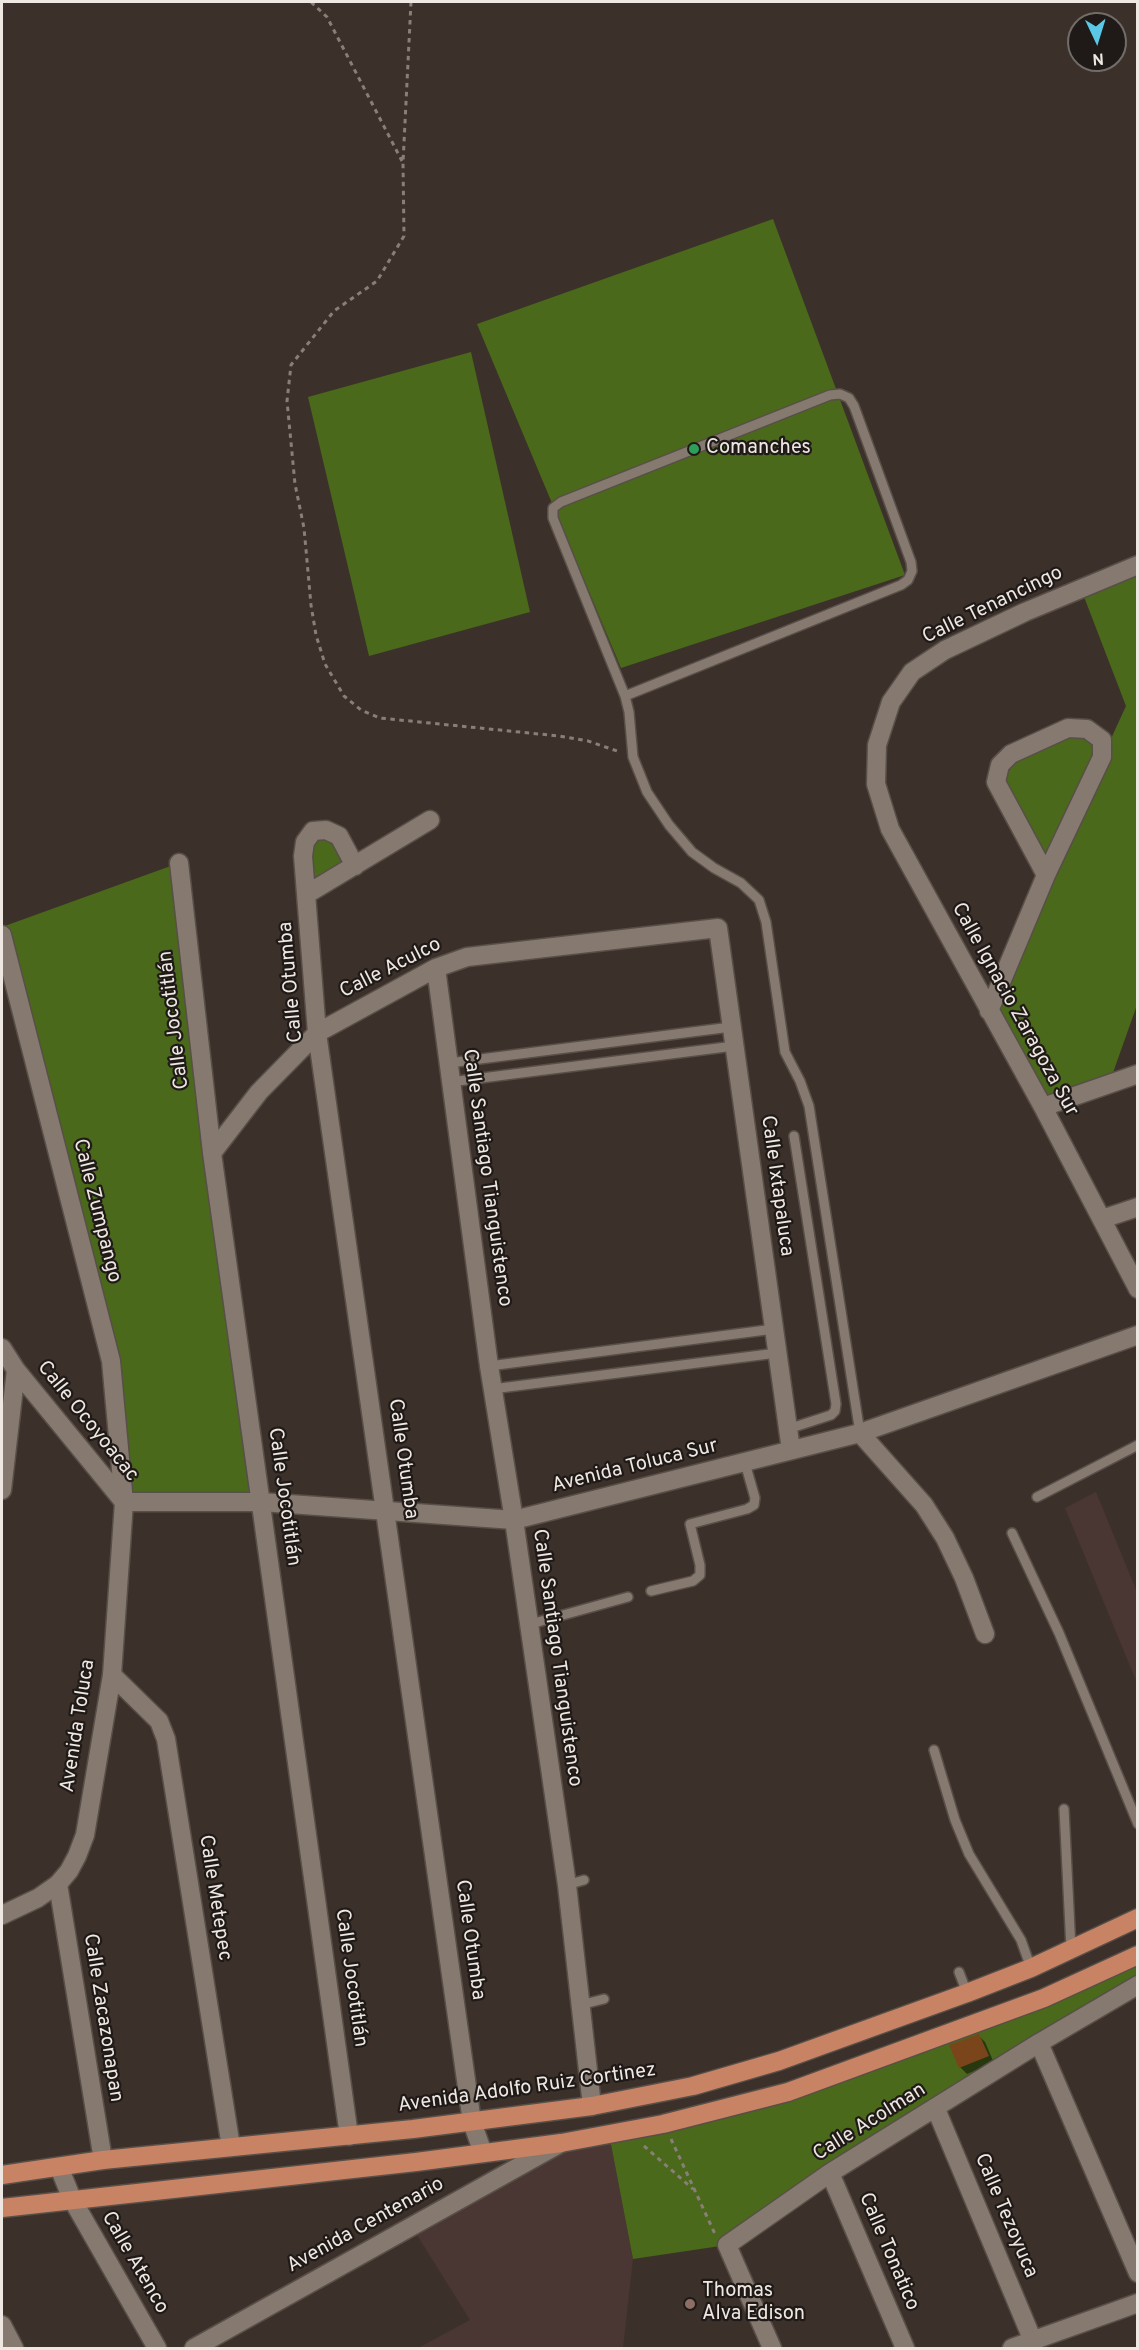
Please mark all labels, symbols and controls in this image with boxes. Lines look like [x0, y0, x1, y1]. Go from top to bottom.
north arrow [1067, 12, 1127, 72]
text: N [1092, 48, 1105, 68]
place label: Comanches [706, 437, 811, 461]
marker: Comanches [687, 442, 701, 456]
street label: Calle Tenancingo [919, 562, 1067, 650]
street label: Calle Ignacio Zaragoza Sur [945, 899, 1083, 1121]
street label: Calle Otumba [275, 920, 309, 1044]
street label: Calle Aculco [336, 933, 446, 1005]
street label: Calle Jocotitlán [155, 949, 195, 1091]
street label: Calle Santiago Tianguistenco [456, 1047, 516, 1309]
street label: Calle Ixtapaluca [754, 1114, 798, 1258]
street label: Calle Zumpango [67, 1137, 125, 1285]
street label: Calle Ocoyoacac [31, 1357, 143, 1487]
street label: Calle Otumba [382, 1397, 422, 1521]
street label: Calle Jocotitlán [261, 1426, 305, 1568]
street label: Avenida Toluca Sur [550, 1435, 720, 1499]
street label: Calle Santiago Tianguistenco [526, 1527, 586, 1789]
street label: Avenida Toluca [57, 1658, 101, 1794]
street label: Calle Metepec [192, 1833, 236, 1963]
street label: Calle Otumba [449, 1878, 489, 2002]
street label: Calle Jocotitlán [328, 1907, 372, 2049]
street label: Calle Zacazonapan [77, 1932, 127, 2104]
street label: Avenida Adolfo Ruiz Cortinez [396, 2059, 658, 2119]
street label: Calle Acolman [809, 2079, 931, 2167]
street label: Calle Tezoyuca [968, 2150, 1042, 2282]
street label: Avenida Centenario [283, 2173, 449, 2279]
street label: Calle Tonatico [852, 2190, 924, 2314]
street label: Calle Atenco [95, 2208, 173, 2318]
place label: Thomas Alva Edison [702, 2280, 805, 2327]
marker: Thomas Alva Edison [683, 2297, 697, 2311]

